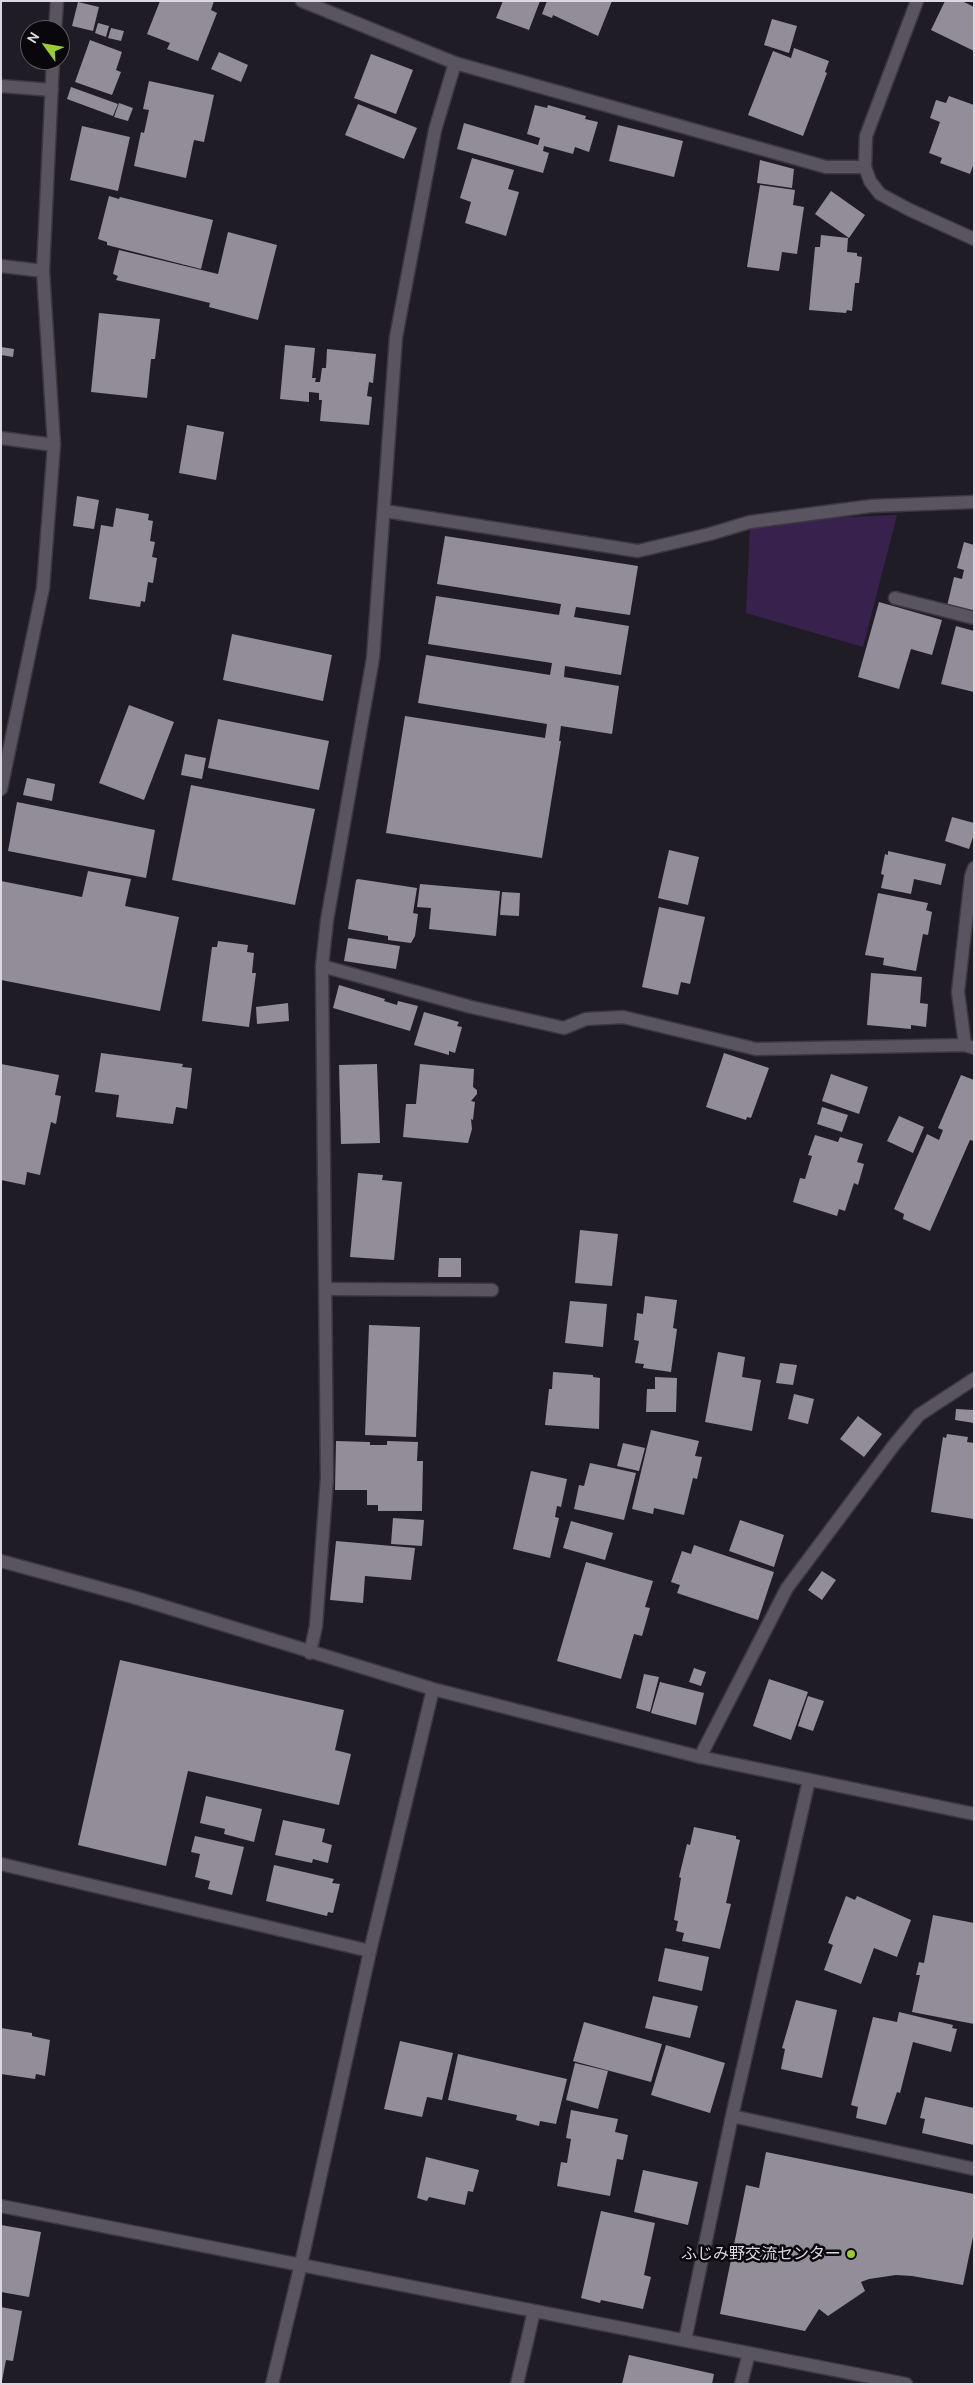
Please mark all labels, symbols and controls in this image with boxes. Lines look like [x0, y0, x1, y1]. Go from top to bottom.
north arrow [20, 20, 70, 70]
text: N [23, 29, 43, 47]
place label: ふじみ野交流センター [681, 2244, 841, 2264]
marker: ふじみ野交流センター [845, 2248, 857, 2260]

